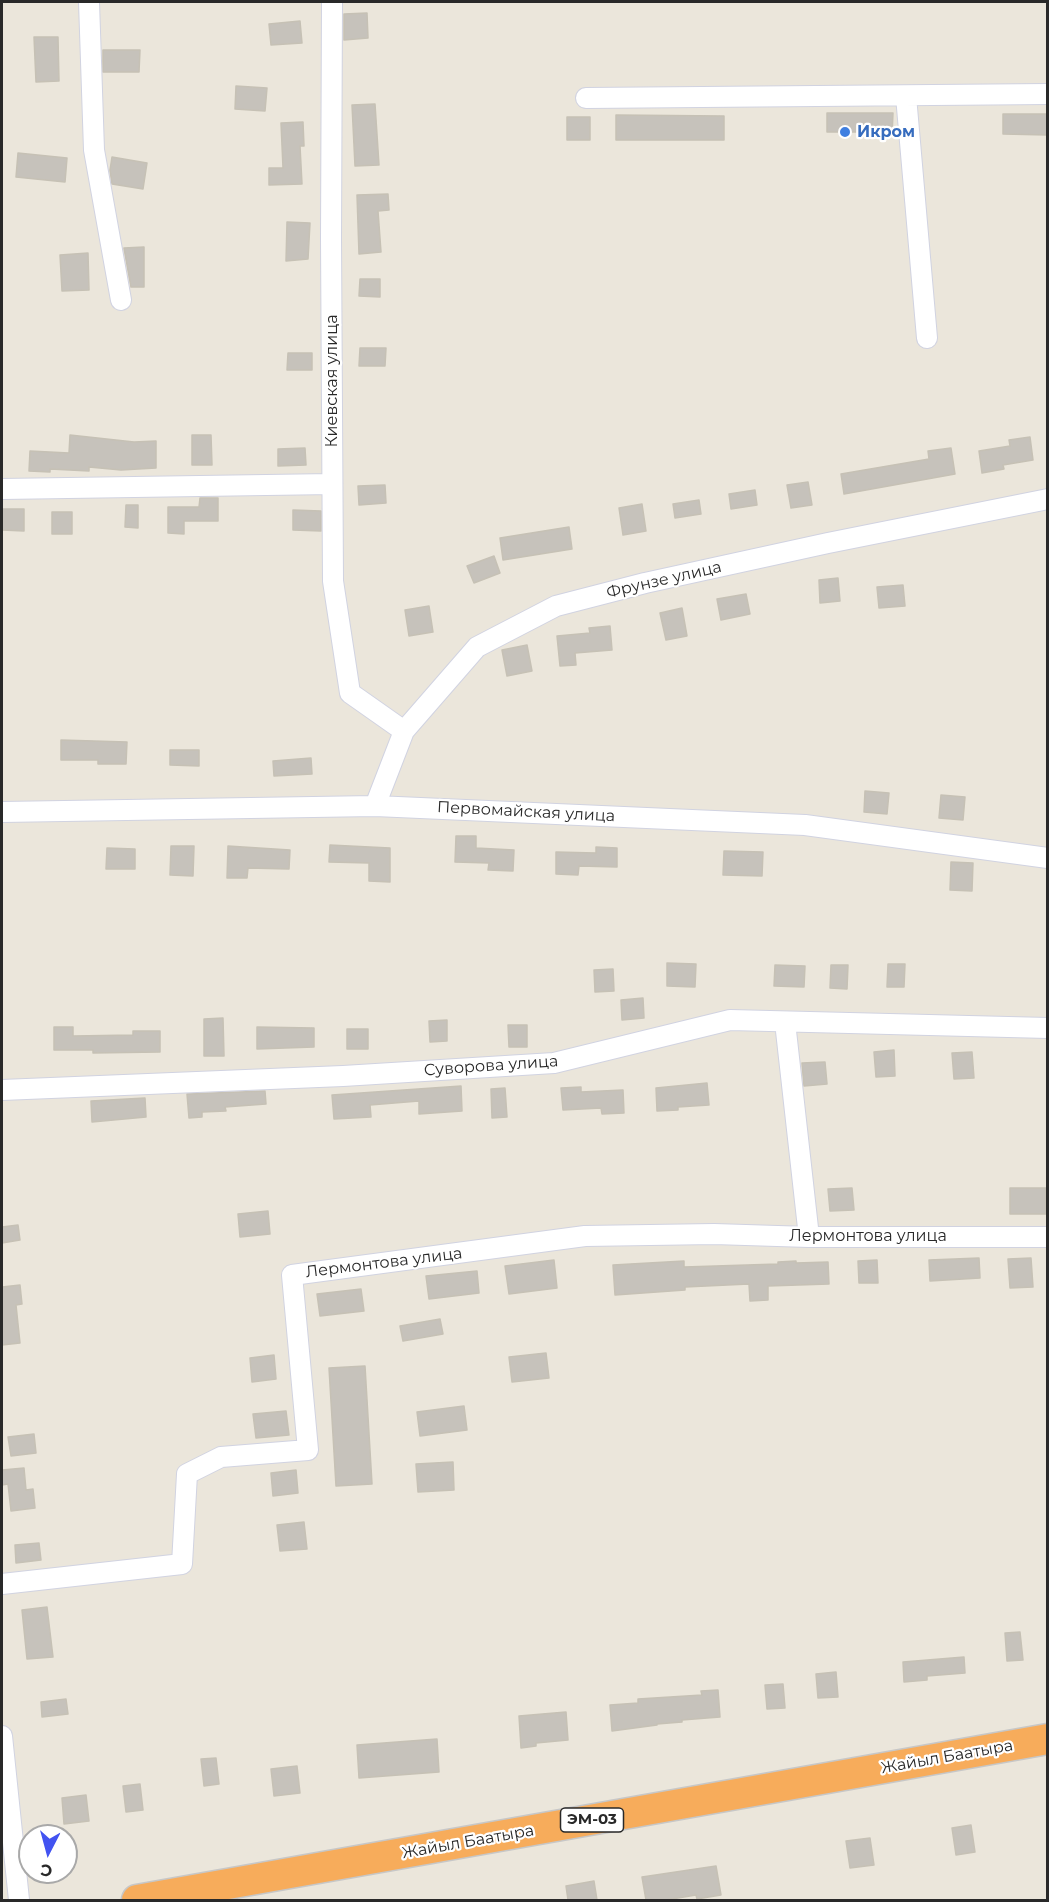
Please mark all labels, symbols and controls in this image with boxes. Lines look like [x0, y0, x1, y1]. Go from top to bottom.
place label: Икром [857, 122, 915, 142]
marker: Икром [838, 125, 852, 139]
street label: Киевская улица [322, 314, 342, 448]
street label: Фрунзе улица [604, 557, 724, 603]
street label: Первомайская улица [436, 798, 616, 826]
street label: Суворова улица [423, 1052, 559, 1080]
street label: Лермонтова улица [789, 1226, 947, 1246]
street label: Лермонтова улица [305, 1244, 463, 1282]
street label: Жайыл Баатыра [879, 1736, 1015, 1778]
road number: ЭМ-03 [560, 1808, 624, 1832]
street label: Жайыл Баатыра [400, 1821, 536, 1863]
north arrow [18, 1824, 78, 1884]
text: С [40, 1860, 53, 1880]

